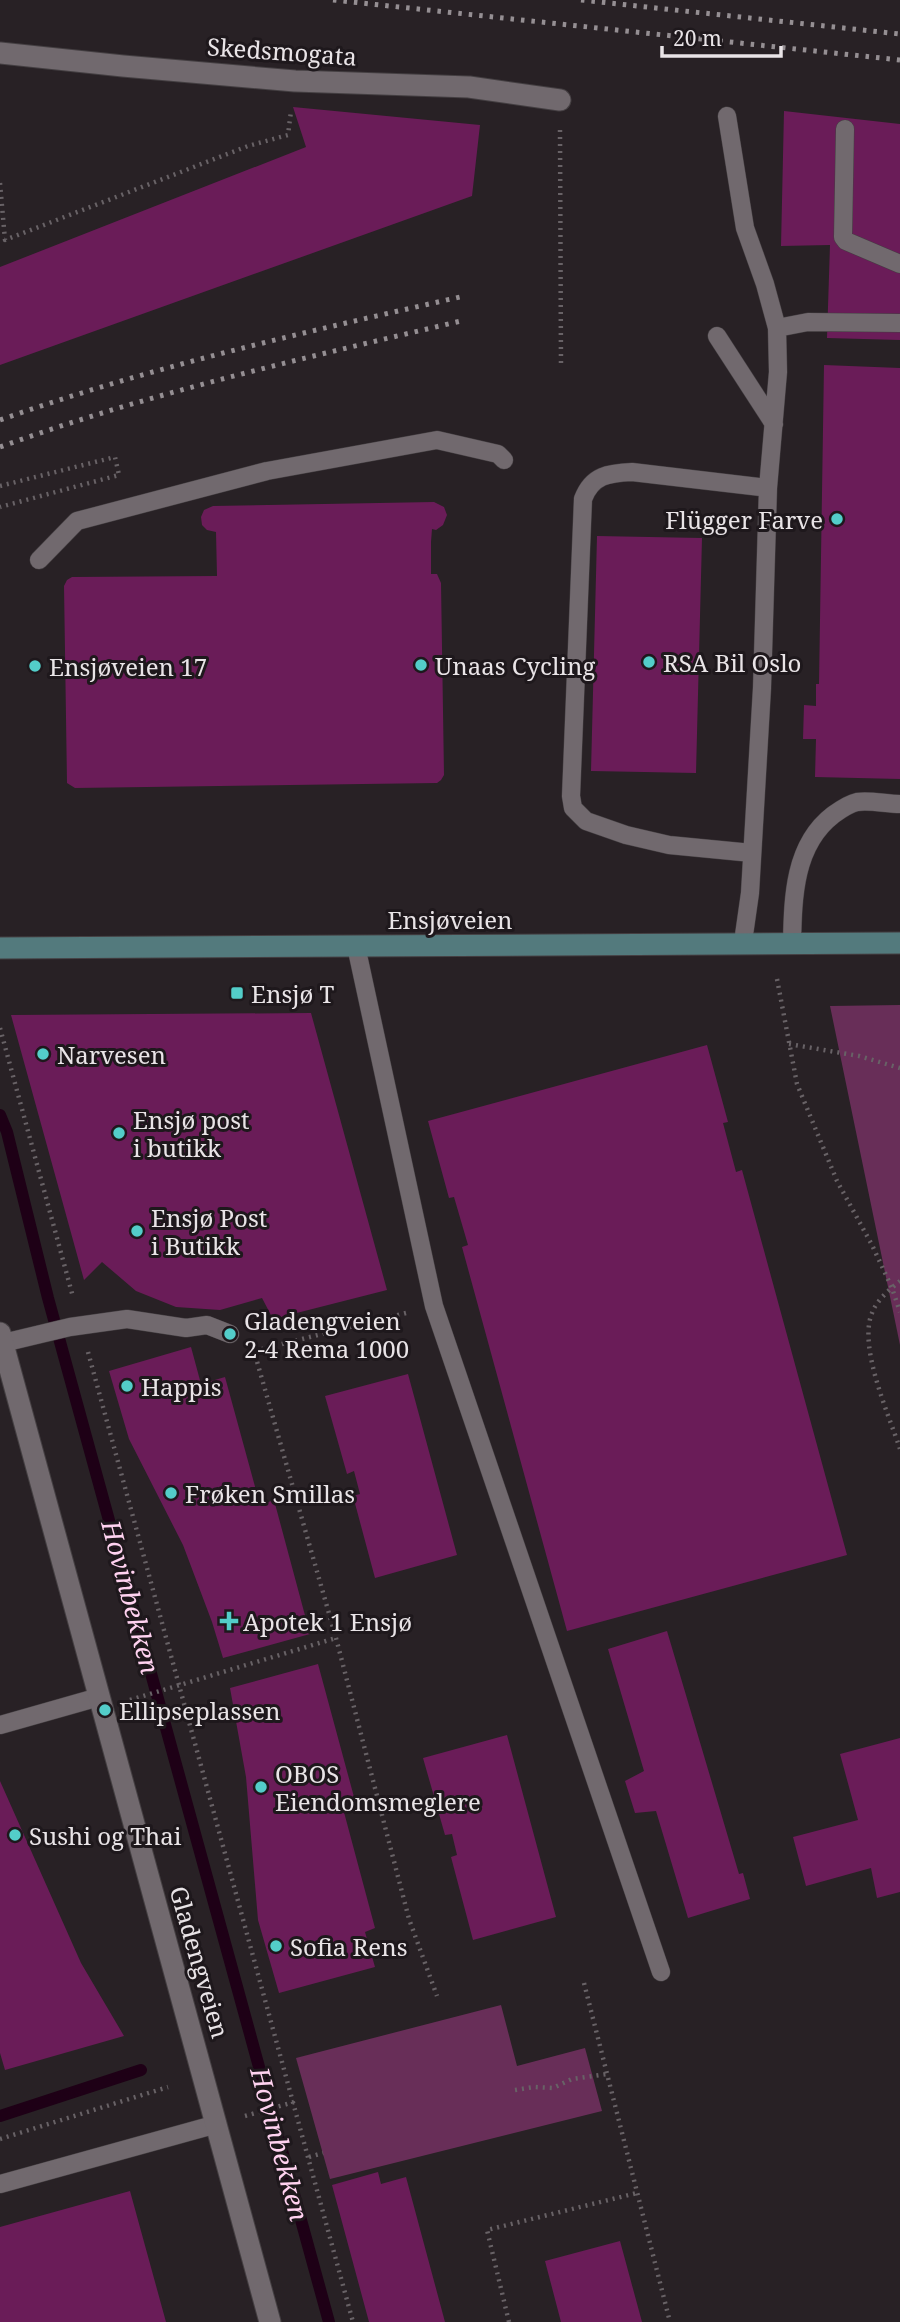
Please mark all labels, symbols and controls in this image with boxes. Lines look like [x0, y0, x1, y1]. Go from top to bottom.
scale bar [662, 14, 781, 58]
text: 20 m [673, 24, 722, 52]
street label: Skedsmogata [206, 29, 358, 73]
place label: Flügger Farve [665, 503, 823, 536]
marker: Flügger Farve [829, 511, 845, 527]
place label: RSA Bil Oslo [663, 646, 801, 679]
place label: Unaas Cycling [435, 649, 595, 682]
place label: Ensjøveien 17 [49, 650, 207, 683]
marker: RSA Bil Oslo [641, 654, 657, 670]
marker: Unaas Cycling [413, 657, 429, 673]
marker: Ensjøveien 17 [27, 658, 43, 674]
street label: Ensjøveien [387, 903, 513, 936]
place label: Ensjø T [251, 977, 335, 1010]
marker: Ensjø T [229, 985, 245, 1001]
place label: Narvesen [57, 1038, 166, 1071]
marker: Narvesen [35, 1046, 51, 1062]
place label: Ensjø post i butikk [133, 1103, 249, 1164]
marker: Ensjø post i butikk [111, 1125, 127, 1141]
place label: Ensjø Post i Butikk [151, 1201, 267, 1262]
marker: Ensjø Post i Butikk [129, 1223, 145, 1239]
place label: Gladengveien 2-4 Rema 1000 [244, 1304, 409, 1365]
marker: Gladengveien 2-4 Rema 1000 [222, 1326, 238, 1342]
place label: Happis [141, 1370, 222, 1403]
marker: Happis [119, 1378, 135, 1394]
place label: Frøken Smillas [185, 1477, 355, 1510]
marker: Frøken Smillas [163, 1485, 179, 1501]
water label: Hovinbekken [93, 1515, 169, 1678]
place label: Apotek 1 Ensjø [243, 1605, 412, 1638]
marker: Apotek 1 Ensjø [221, 1613, 237, 1629]
place label: Ellipseplassen [119, 1694, 281, 1727]
marker: Ellipseplassen [97, 1702, 113, 1718]
place label: OBOS Eiendomsmeglere [275, 1757, 481, 1818]
marker: OBOS Eiendomsmeglere [253, 1779, 269, 1795]
place label: Sushi og Thai [29, 1819, 182, 1852]
marker: Sushi og Thai [7, 1827, 23, 1843]
street label: Gladengveien [163, 1882, 237, 2042]
place label: Sofia Rens [290, 1930, 407, 1963]
marker: Sofia Rens [268, 1938, 284, 1954]
water label: Hovinbekken [242, 2062, 318, 2225]

